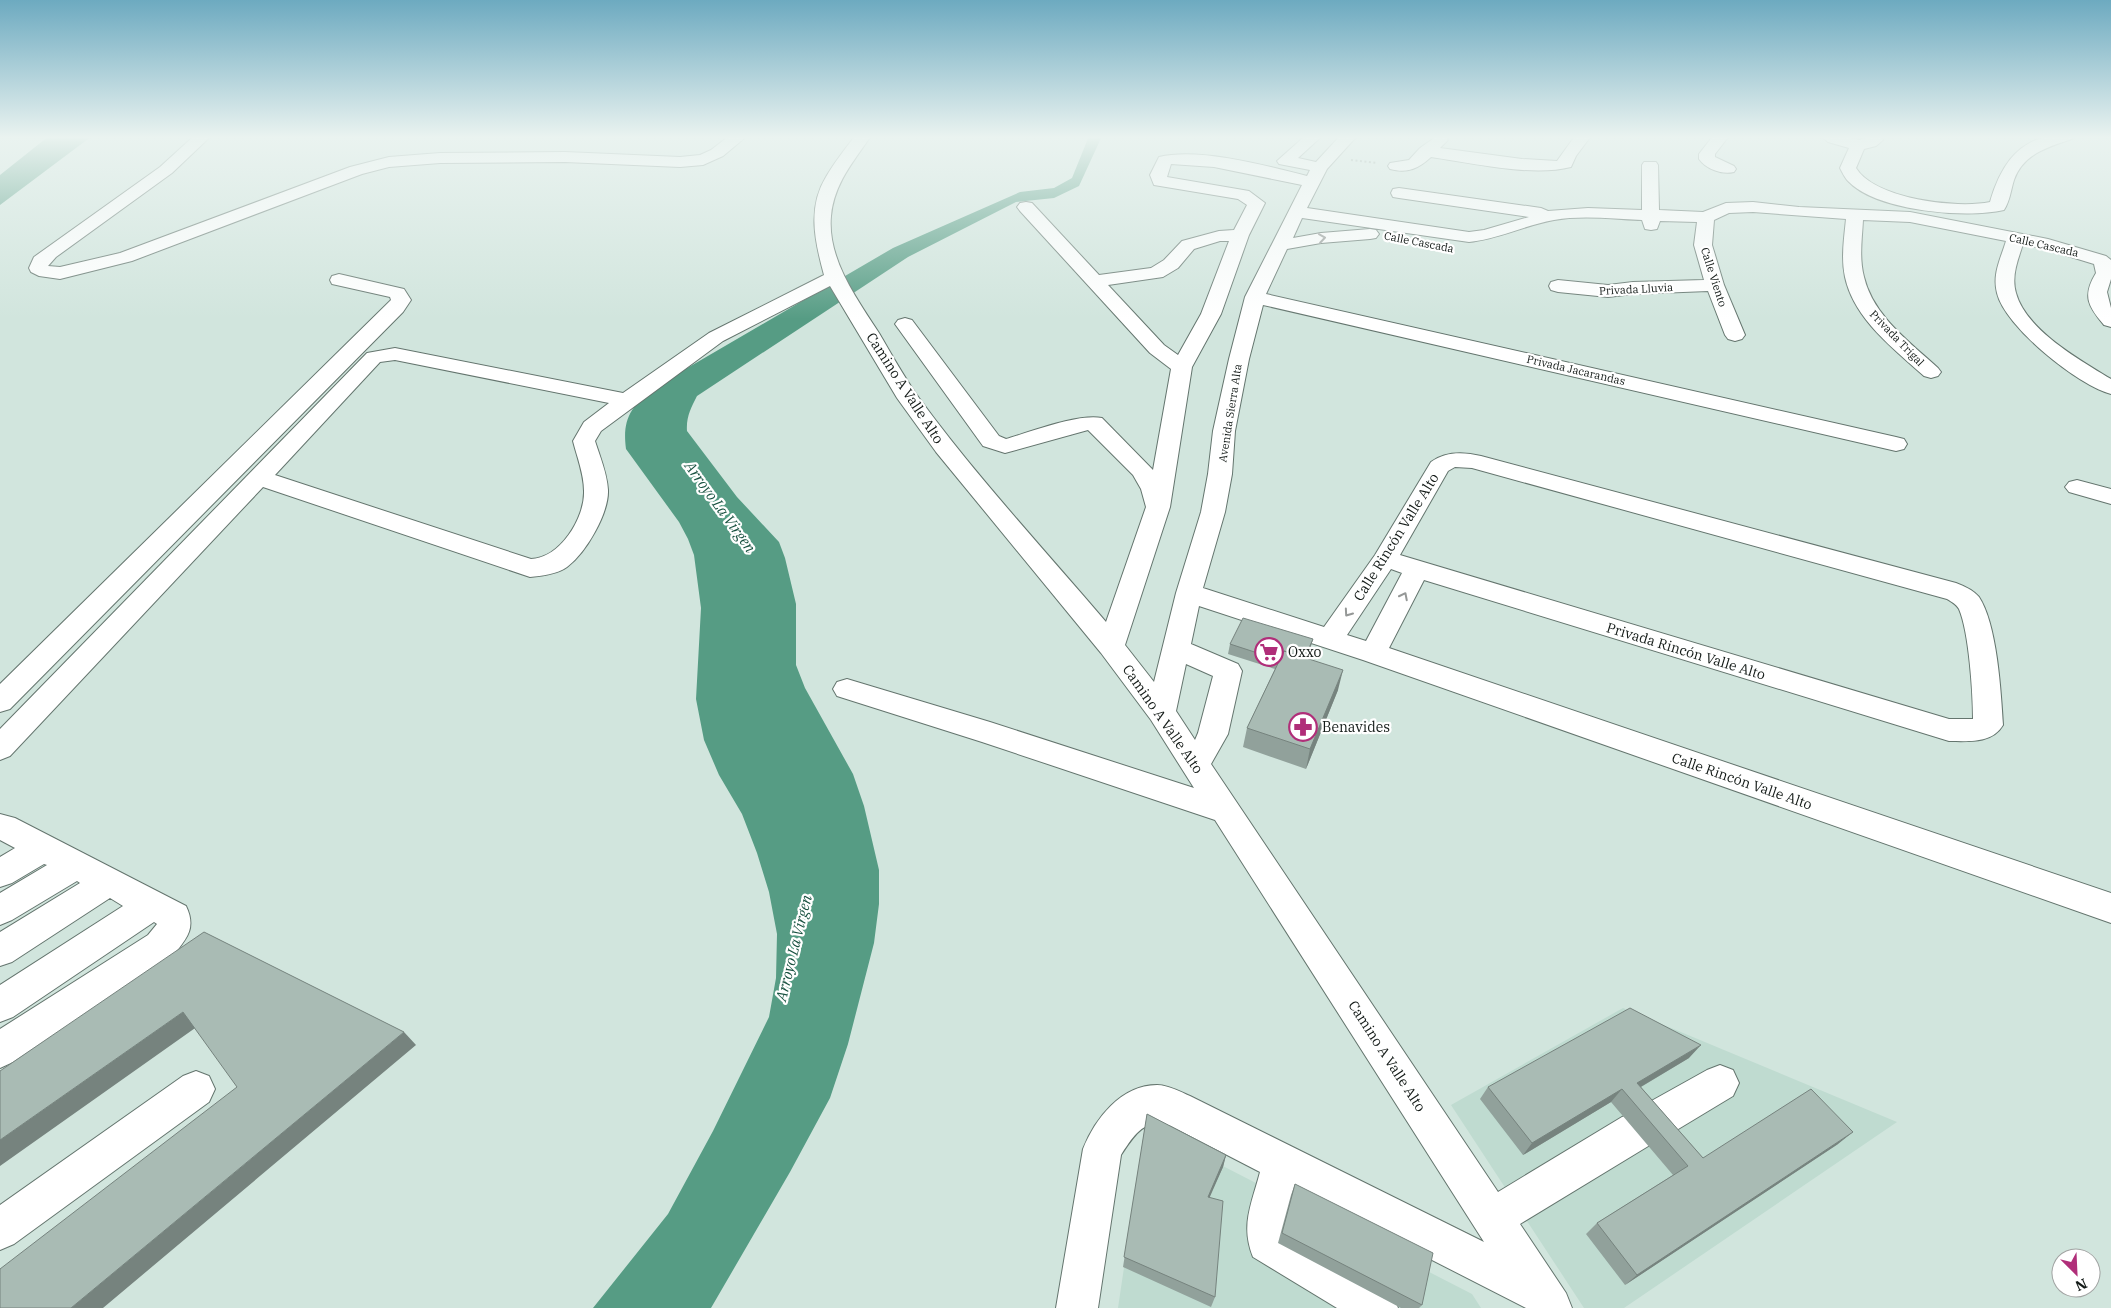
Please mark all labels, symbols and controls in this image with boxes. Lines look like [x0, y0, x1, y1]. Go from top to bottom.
street label: Calle Cascada [1383, 228, 1455, 256]
street label: Calle Cascada [2008, 230, 2080, 260]
one-way arrow [1318, 233, 1326, 244]
street label: Calle Viento [1698, 246, 1730, 308]
street label: Privada Lluvia [1599, 280, 1673, 298]
street label: Privada Trigal [1867, 307, 1927, 369]
street label: Camino A Valle Alto [862, 329, 948, 447]
street label: Privada Jacarandas [1525, 352, 1627, 388]
street label: Avenida Sierra Alta [1215, 363, 1245, 463]
water label: Arroyo La Virgen [680, 456, 760, 557]
street label: Calle Rincón Valle Alto [1349, 470, 1443, 604]
one-way arrow [1398, 592, 1408, 601]
one-way arrow [1345, 608, 1354, 617]
street label: Privada Rincón Valle Alto [1604, 618, 1768, 684]
supermarket icon: Oxxo [1254, 637, 1284, 667]
place label: Oxxo [1288, 643, 1321, 661]
street label: Camino A Valle Alto [1119, 661, 1207, 777]
pharmacy icon: Benavides [1288, 712, 1318, 742]
place label: Benavides [1322, 718, 1390, 736]
street label: Calle Rincón Valle Alto [1669, 749, 1815, 814]
water label: Arroyo La Virgen [771, 892, 816, 1004]
street label: Camino A Valle Alto [1344, 997, 1430, 1115]
north arrow [2051, 1248, 2101, 1298]
text: N [2073, 1274, 2090, 1295]

